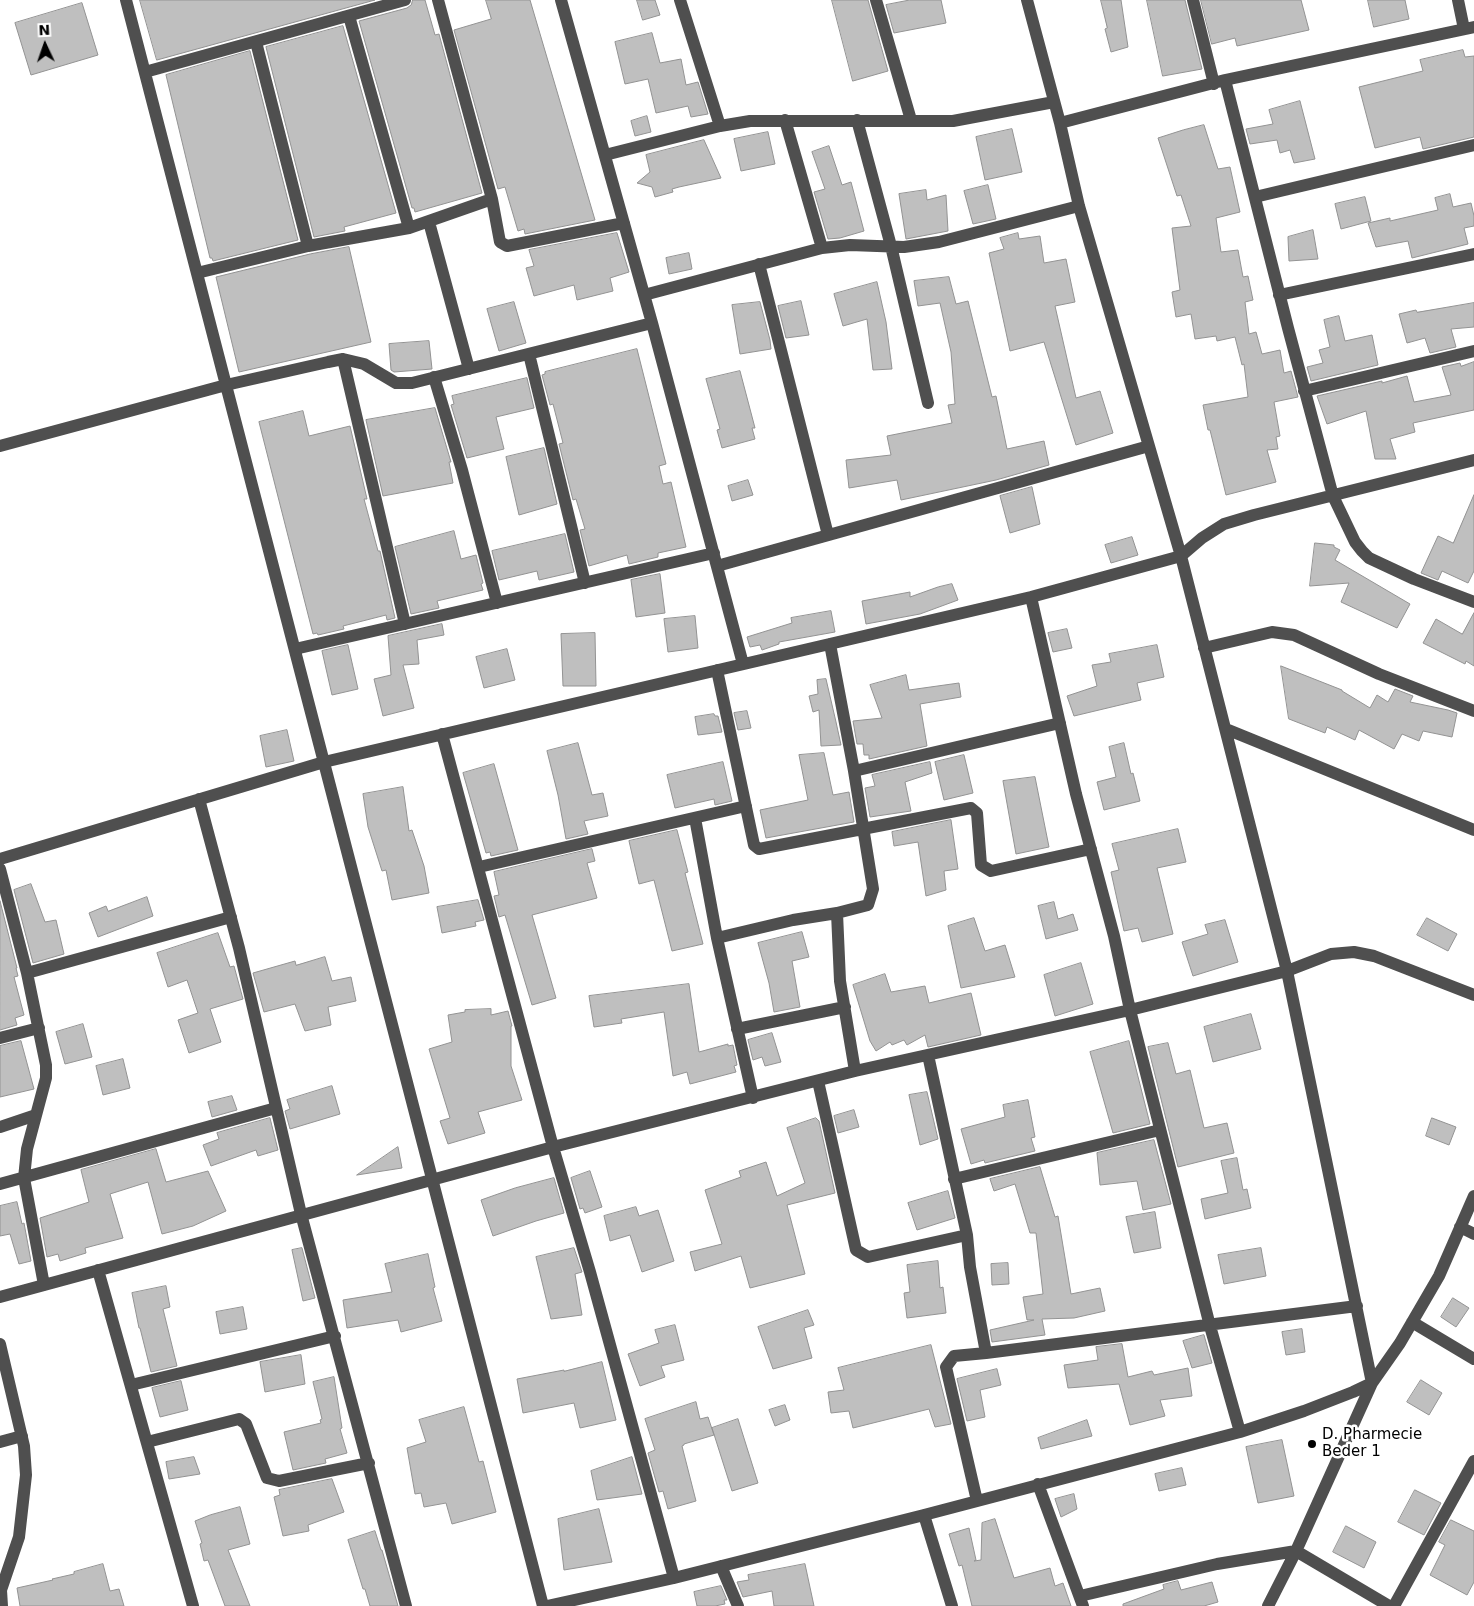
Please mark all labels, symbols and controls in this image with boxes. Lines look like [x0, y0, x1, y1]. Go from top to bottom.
north arrow [20, 20, 70, 70]
text: N [38, 22, 50, 38]
place label: D. Pharmecie Beder 1 [1322, 1426, 1422, 1461]
marker: D. Pharmecie Beder 1 [1306, 1438, 1318, 1450]

